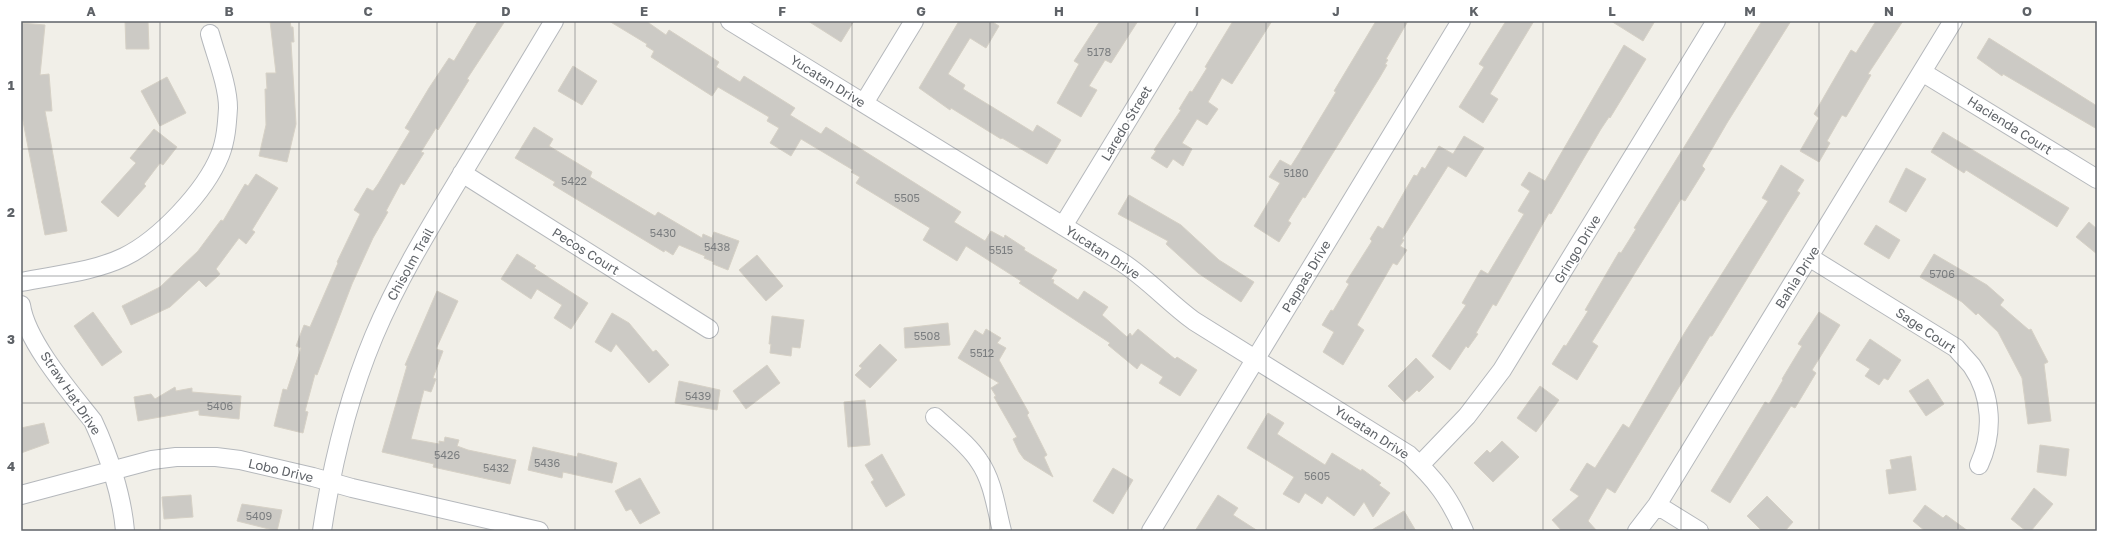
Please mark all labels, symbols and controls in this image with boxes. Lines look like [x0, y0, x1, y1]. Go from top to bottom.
text: A [86, 3, 96, 19]
text: B [224, 3, 234, 19]
text: C [363, 3, 373, 19]
text: D [501, 3, 511, 19]
text: E [640, 3, 648, 19]
text: F [778, 3, 786, 19]
text: G [916, 3, 926, 19]
text: H [1054, 3, 1064, 19]
text: I [1195, 3, 1199, 19]
text: J [1332, 3, 1340, 19]
text: K [1469, 3, 1479, 19]
text: L [1608, 3, 1616, 19]
text: M [1744, 3, 1756, 19]
text: N [1884, 3, 1894, 19]
text: O [2022, 3, 2032, 19]
house number: 5178 [1087, 45, 1111, 58]
street label: Yucatan Drive [787, 52, 869, 110]
text: 1 [8, 77, 15, 93]
street label: Laredo Street [1097, 82, 1155, 164]
street label: Hacienda Court [1965, 93, 2055, 157]
house number: 5180 [1283, 166, 1309, 179]
house number: 5422 [561, 174, 587, 187]
house number: 5505 [894, 191, 920, 204]
text: 2 [7, 204, 15, 220]
street label: Gringo Drive [1550, 212, 1604, 286]
street label: Yucatan Drive [1063, 222, 1143, 282]
street label: Pecos Court [550, 224, 622, 278]
street label: Chisolm Trail [383, 225, 437, 303]
house number: 5430 [650, 226, 676, 239]
street label: Pappas Drive [1278, 237, 1334, 315]
house number: 5438 [704, 240, 730, 253]
house number: 5515 [989, 243, 1013, 256]
street label: Bahia Drive [1772, 243, 1822, 311]
house number: 5706 [1929, 267, 1955, 280]
street label: Sage Court [1893, 304, 1959, 356]
house number: 5508 [914, 329, 940, 342]
text: 3 [7, 331, 15, 347]
house number: 5512 [970, 346, 994, 359]
street label: Straw Hat Drive [37, 348, 105, 438]
house number: 5439 [685, 389, 711, 402]
house number: 5406 [207, 399, 234, 412]
street label: Yucatan Drive [1332, 402, 1412, 462]
house number: 5426 [434, 448, 460, 461]
street label: Lobo Drive [247, 455, 315, 485]
house number: 5436 [534, 456, 560, 469]
text: 4 [7, 458, 15, 474]
house number: 5432 [483, 461, 509, 474]
house number: 5605 [1304, 469, 1330, 482]
house number: 5409 [246, 509, 272, 522]

